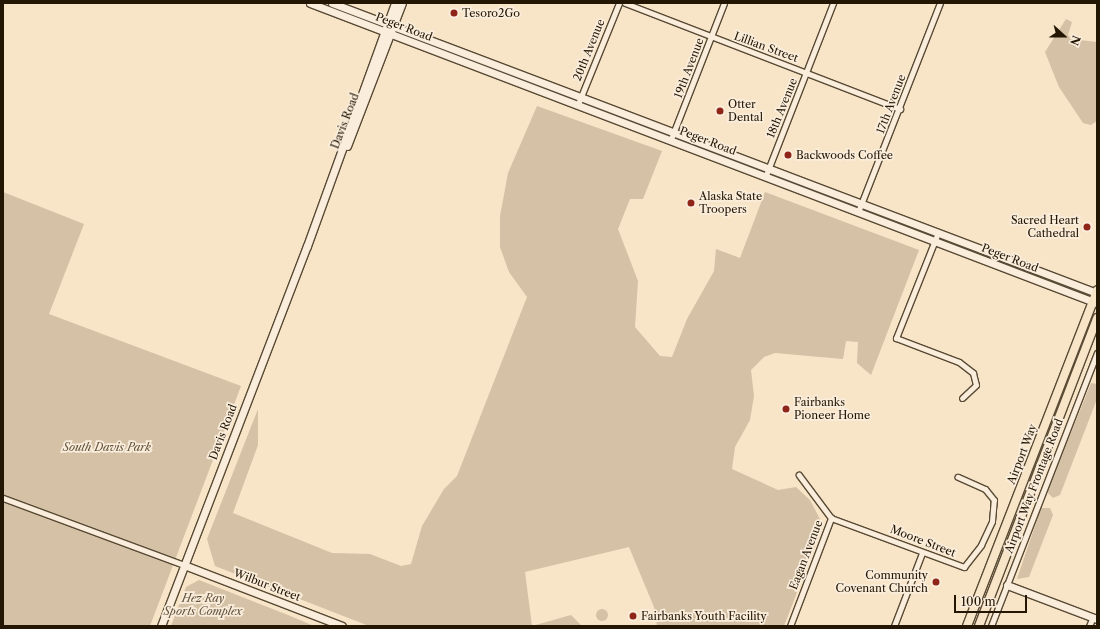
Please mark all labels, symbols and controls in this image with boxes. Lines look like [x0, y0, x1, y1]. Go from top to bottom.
place label: Tesoro2Go [462, 6, 520, 20]
marker: Tesoro2Go [449, 8, 459, 18]
street label: Peger Road [374, 10, 434, 44]
north arrow [1044, 16, 1084, 56]
street label: 20th Avenue [570, 17, 608, 83]
street label: Lillian Street [732, 29, 800, 65]
text: N [1067, 33, 1083, 47]
street label: 19th Avenue [671, 36, 707, 100]
street label: 17th Avenue [874, 72, 908, 136]
street label: 18th Avenue [764, 76, 800, 140]
street label: Davis Road [328, 91, 362, 151]
place label: Otter Dental [728, 98, 763, 124]
marker: Otter Dental [715, 106, 725, 116]
street label: Peger Road [678, 124, 738, 158]
place label: Backwoods Coffee [796, 148, 893, 162]
marker: Backwoods Coffee [783, 150, 793, 160]
place label: Alaska State Troopers [699, 190, 762, 216]
marker: Alaska State Troopers [686, 198, 696, 208]
place label: Sacred Heart Cathedral [1011, 214, 1079, 240]
marker: Sacred Heart Cathedral [1082, 222, 1092, 232]
street label: Peger Road [980, 241, 1040, 275]
place label: Fairbanks Pioneer Home [794, 396, 870, 422]
street label: Davis Road [206, 402, 240, 462]
marker: Fairbanks Pioneer Home [781, 404, 791, 414]
street label: Airport Way Frontage Road [1002, 417, 1066, 555]
street label: Airport Way [1004, 422, 1040, 486]
park label: South Davis Park [63, 440, 151, 454]
street label: Eagan Avenue [787, 518, 825, 592]
street label: Moore Street [888, 522, 958, 560]
street label: Wilbur Street [232, 566, 302, 604]
place label: Community Covenant Church [836, 569, 928, 595]
marker: Community Covenant Church [931, 577, 941, 587]
scale bar [956, 587, 1029, 613]
park label: Hez Ray Sports Complex [164, 592, 242, 618]
text: 100 m [961, 594, 996, 609]
place label: Fairbanks Youth Facility [641, 609, 767, 623]
marker: Fairbanks Youth Facility [628, 611, 638, 621]

